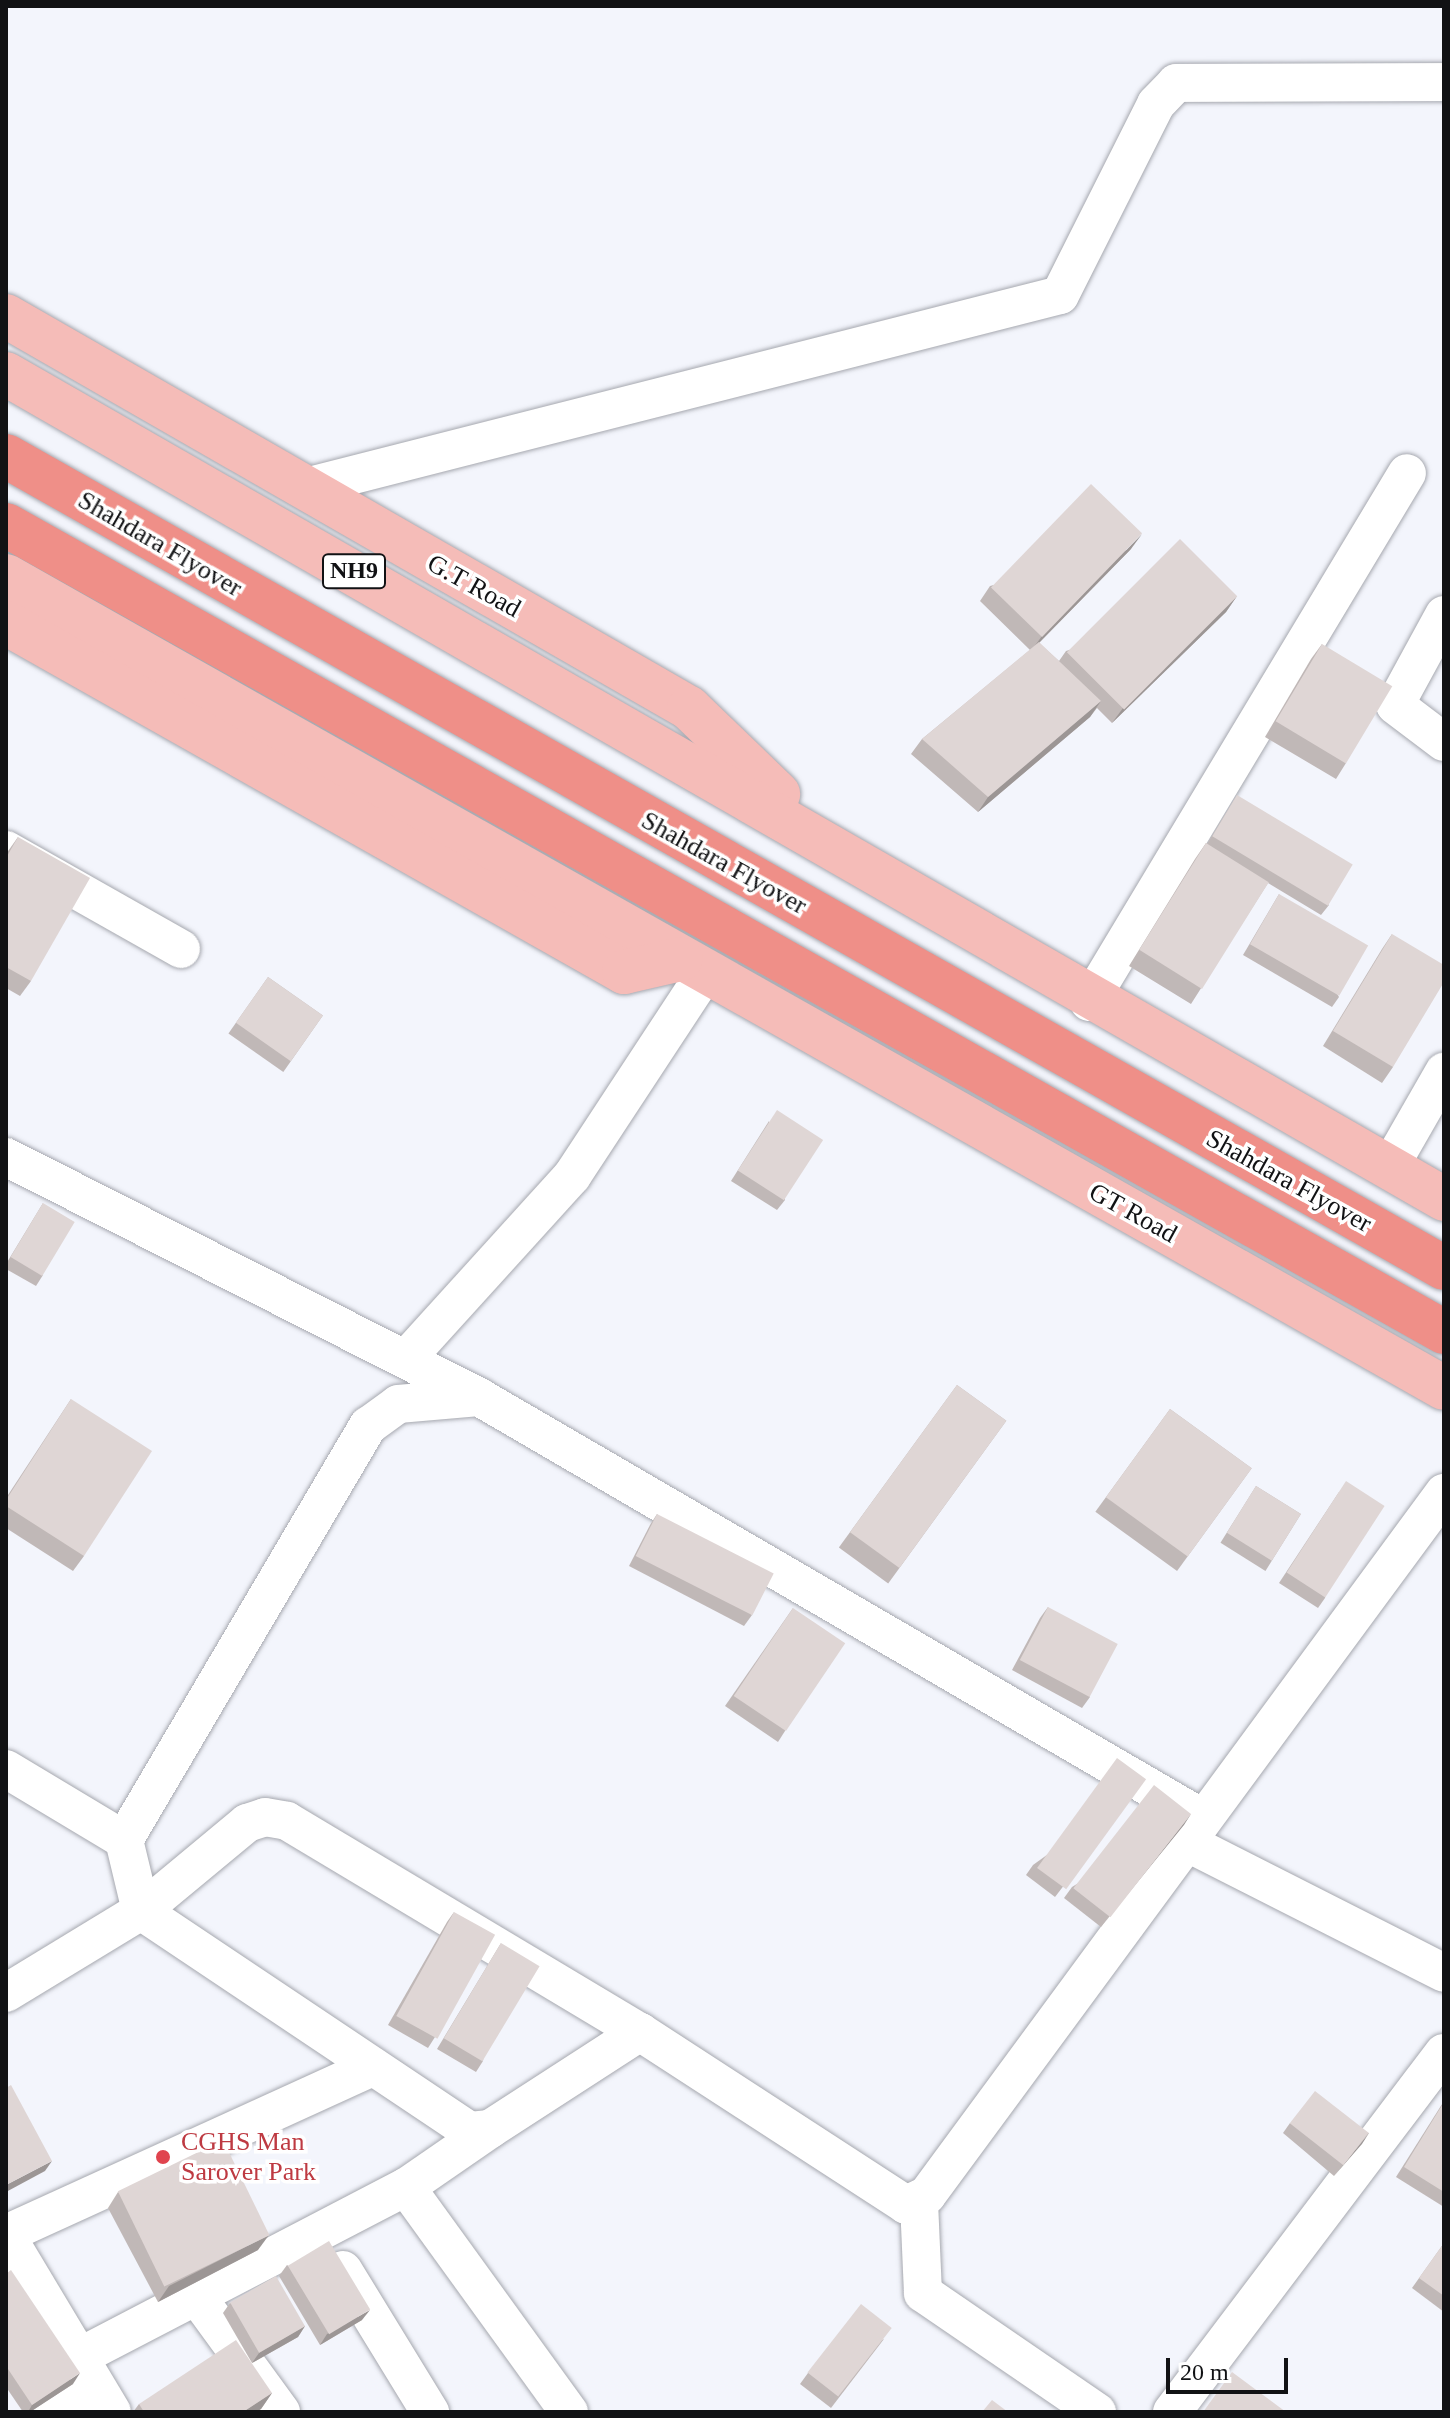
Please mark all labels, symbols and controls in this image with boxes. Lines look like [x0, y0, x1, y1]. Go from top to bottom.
street label: Shahdara Flyover [61, 478, 259, 610]
street label: G.T Road [419, 546, 529, 626]
road number: NH9 [320, 551, 388, 591]
street label: Shahdara Flyover [624, 798, 824, 928]
street label: Shahdara Flyover [1189, 1116, 1389, 1246]
street label: GT Road [1081, 1174, 1185, 1252]
place label: CGHS Man Sarover Park [181, 2126, 336, 2188]
marker: CGHS Man Sarover Park [152, 2146, 174, 2168]
scale bar [1170, 2342, 1292, 2392]
text: 20 m [1180, 2359, 1229, 2385]

